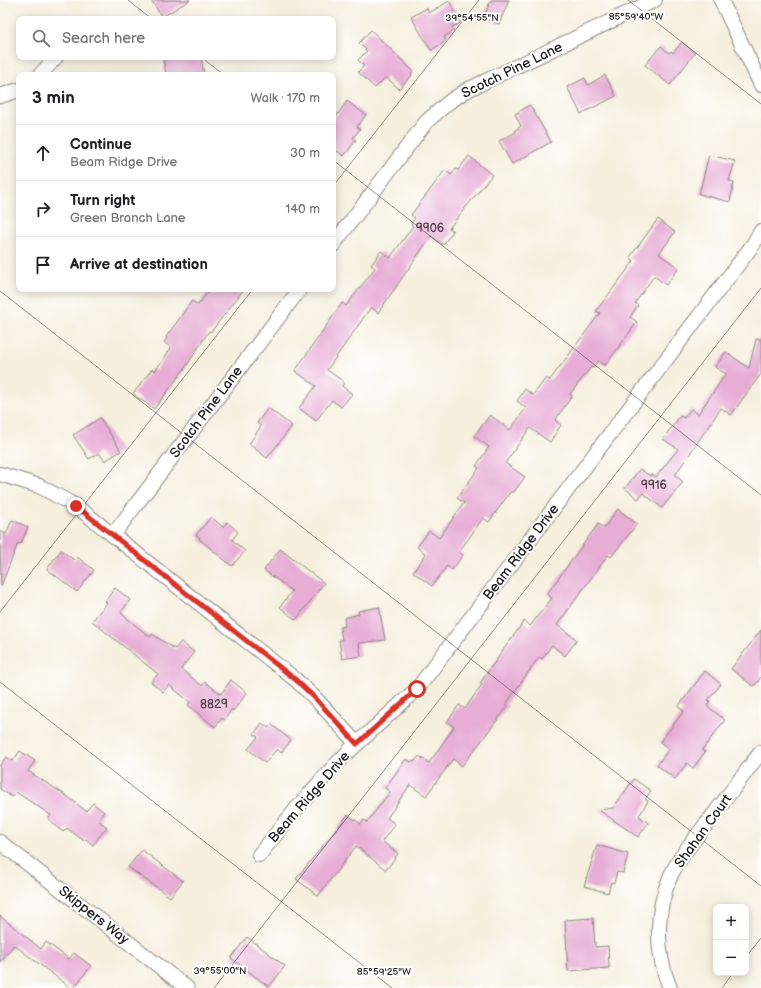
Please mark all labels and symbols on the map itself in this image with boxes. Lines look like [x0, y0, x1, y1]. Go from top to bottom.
text: 85°59'40"W [609, 11, 663, 23]
text: 39°54'55"N [445, 12, 499, 24]
street label: Scotch Pine Lane [459, 38, 565, 102]
house number: 9906 [416, 221, 444, 236]
street label: Scotch Pine Lane [166, 363, 246, 461]
house number: 9916 [641, 478, 667, 493]
route end [67, 497, 85, 515]
street label: Beam Ridge Drive [479, 501, 563, 603]
route start [408, 680, 426, 698]
house number: 8829 [200, 697, 228, 712]
street label: Beam Ridge Drive [265, 748, 353, 846]
street label: Shahan Court [671, 790, 736, 871]
street label: Skippers Way [55, 882, 133, 948]
text: 39°55'00"N [193, 965, 247, 977]
text: 85°59'25"W [357, 966, 411, 978]

